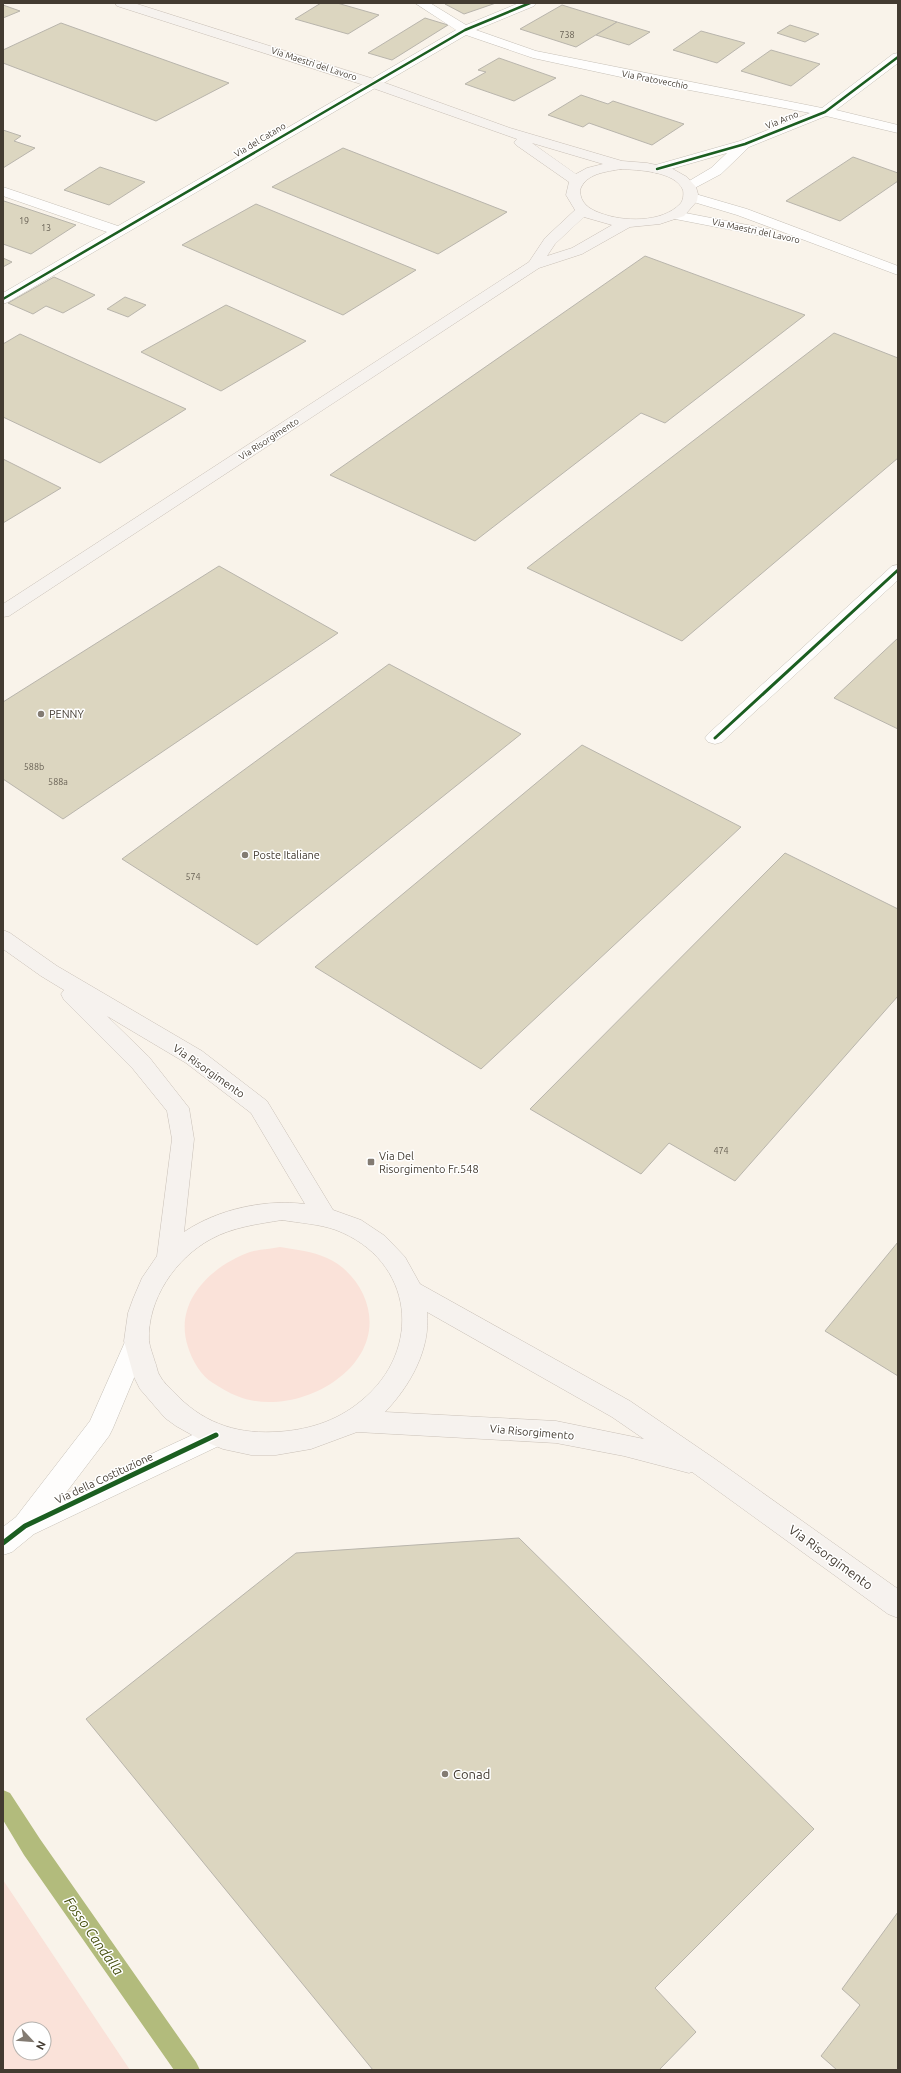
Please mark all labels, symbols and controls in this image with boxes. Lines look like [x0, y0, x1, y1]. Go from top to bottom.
house number: 738 [559, 30, 575, 40]
street label: Via Maestri del Lavoro [270, 45, 358, 83]
street label: Via Pratovecchio [621, 69, 689, 91]
street label: Via Arno [764, 109, 800, 131]
street label: Via del Catano [232, 121, 288, 159]
house number: 19 [19, 216, 29, 226]
street label: Via Maestri del Lavoro [711, 217, 801, 245]
house number: 13 [41, 223, 51, 233]
street label: Via Risorgimento [237, 416, 301, 462]
place label: PENNY [49, 708, 84, 720]
marker: PENNY [36, 709, 46, 719]
house number: 588b [24, 762, 44, 772]
house number: 588a [48, 777, 68, 787]
place label: Poste Italiane [253, 849, 320, 861]
marker: Poste Italiane [240, 850, 250, 860]
house number: 574 [185, 872, 201, 882]
street label: Via Risorgimento [171, 1042, 247, 1100]
house number: 474 [713, 1146, 729, 1156]
place label: Via Del Risorgimento Fr.548 [379, 1150, 479, 1175]
marker: Via Del Risorgimento Fr.548 [366, 1157, 376, 1167]
street label: Via Risorgimento [489, 1422, 575, 1442]
street label: Via della Costituzione [53, 1450, 155, 1506]
street label: Via Risorgimento [786, 1522, 876, 1592]
place label: Conad [453, 1767, 490, 1781]
marker: Conad [440, 1769, 450, 1779]
water label: Fosso Candalla [61, 1894, 127, 1978]
north arrow [12, 2021, 52, 2061]
text: N [34, 2039, 48, 2052]

